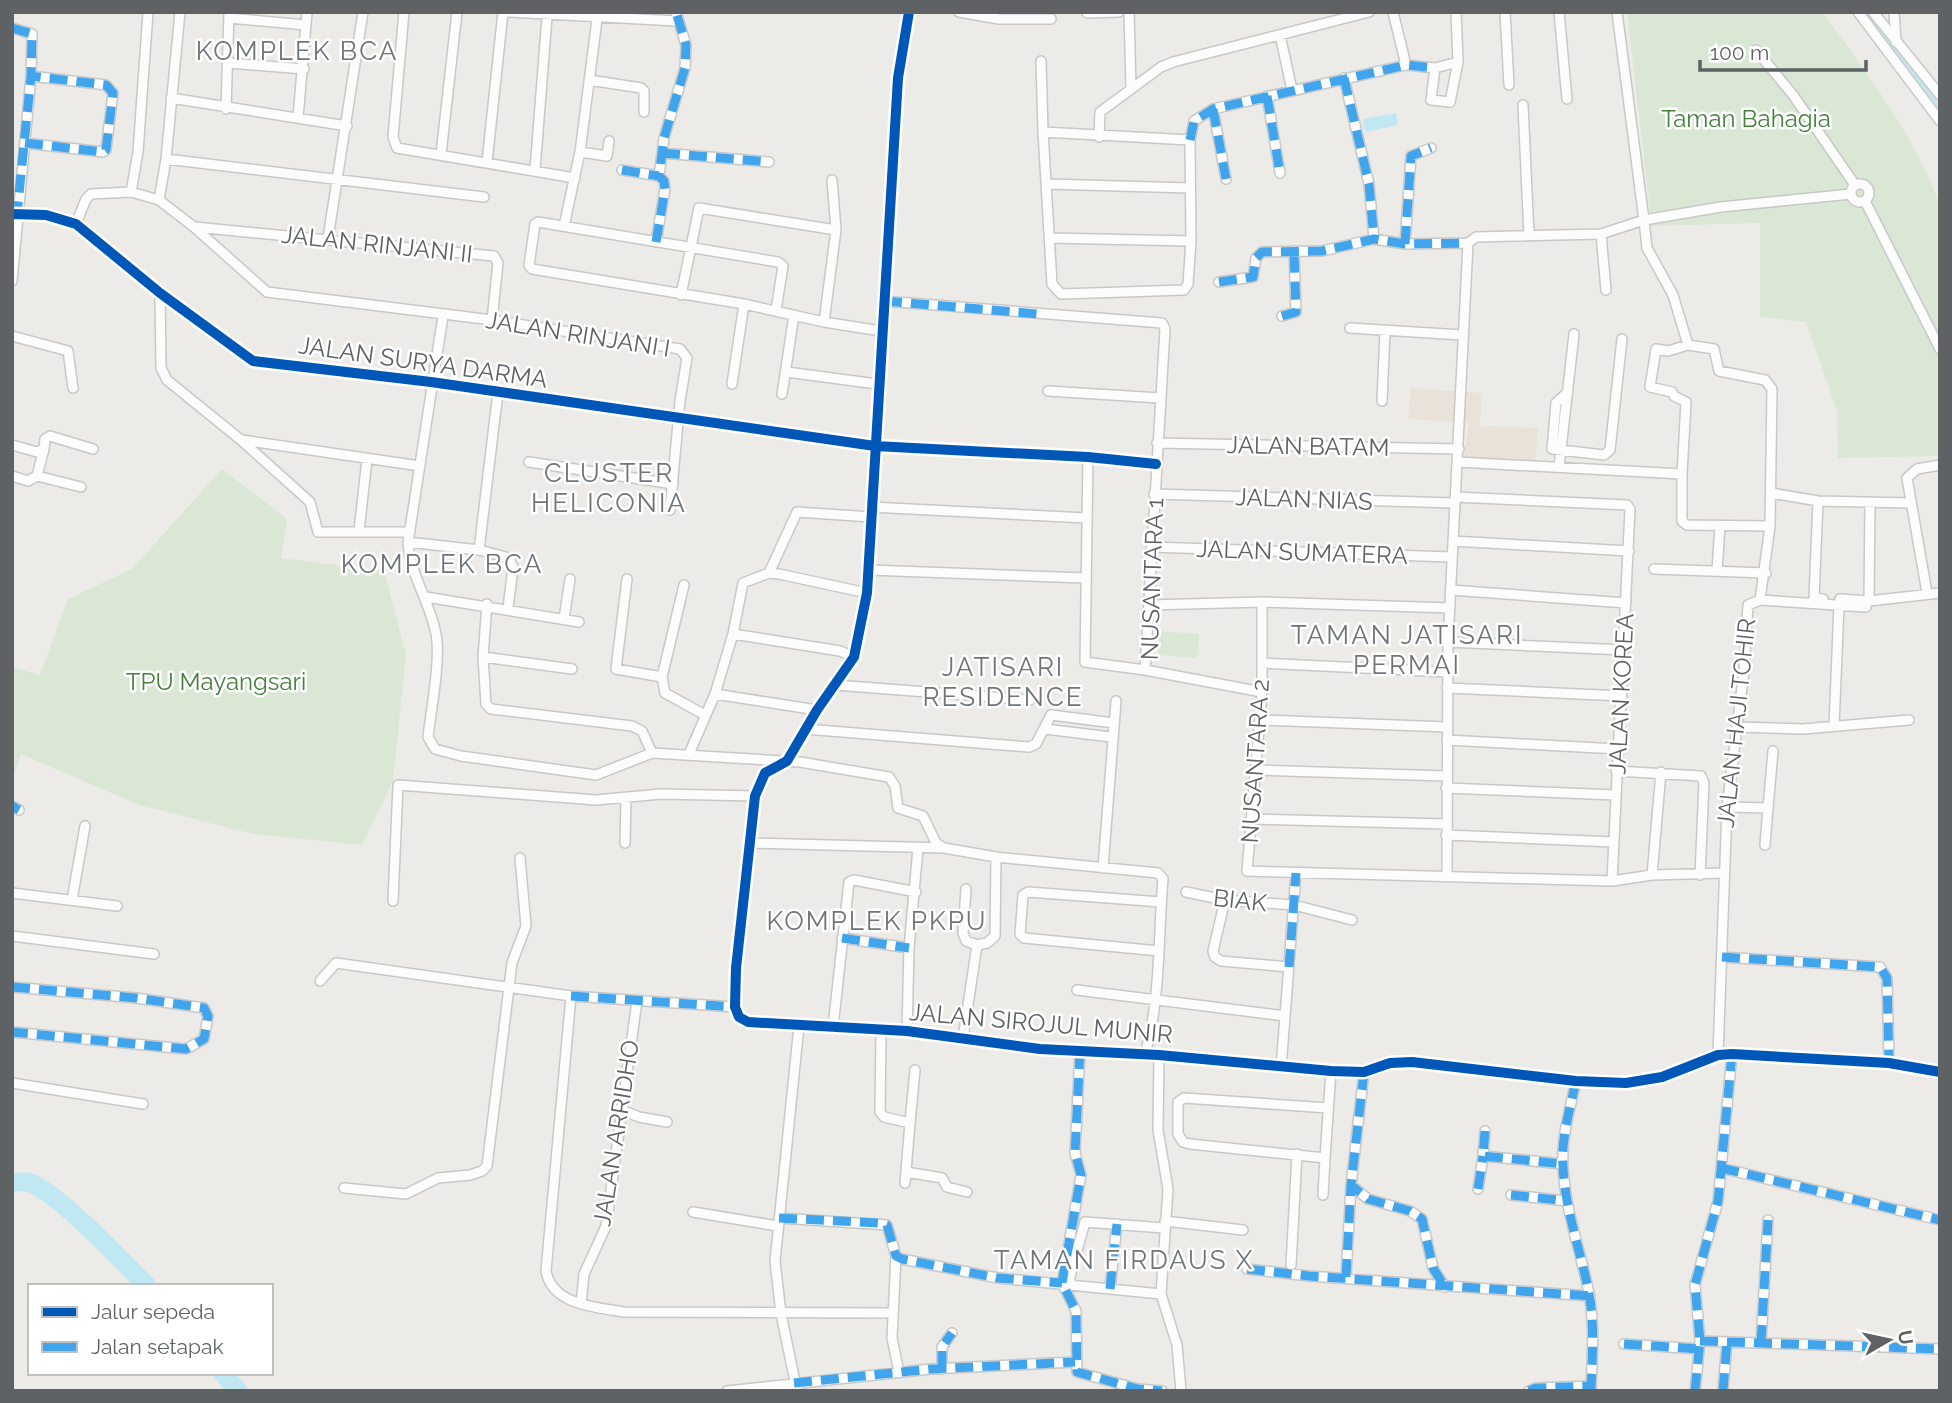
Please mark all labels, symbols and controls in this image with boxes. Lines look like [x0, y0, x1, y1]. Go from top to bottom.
scale bar [1700, 28, 1866, 72]
district label: KOMPLEK BCA [196, 36, 398, 66]
text: 100 m [1710, 40, 1769, 65]
park label: Taman Bahagia [1661, 104, 1831, 133]
street label: JALAN RINJANI II [280, 220, 474, 268]
street label: JALAN RINJANI I [484, 305, 672, 363]
street label: JALAN SURYA DARMA [297, 330, 549, 394]
street label: JALAN BATAM [1226, 430, 1390, 462]
district label: CLUSTER HELICONIA [531, 458, 687, 518]
street label: JALAN NIAS [1235, 482, 1373, 516]
street label: NUSANTARA 1 [1135, 497, 1169, 661]
street label: JALAN SUMATERA [1196, 534, 1408, 570]
district label: KOMPLEK BCA [341, 549, 543, 579]
street label: JALAN KOREA [1602, 613, 1640, 775]
street label: JALAN HAJI TOHIR [1711, 617, 1761, 829]
district label: TAMAN JATISARI PERMAI [1291, 620, 1523, 680]
district label: JATISARI RESIDENCE [922, 652, 1084, 712]
park label: TPU Mayangsari [126, 667, 306, 696]
street label: NUSANTARA 2 [1235, 678, 1275, 844]
street label: BIAK [1212, 883, 1269, 917]
district label: KOMPLEK PKPU [767, 906, 987, 936]
street label: JALAN SIROJUL MUNIR [908, 997, 1174, 1049]
street label: JALAN ARRIDHO [587, 1038, 645, 1228]
district label: TAMAN FIRDAUS X [994, 1245, 1254, 1275]
legend [28, 1284, 273, 1375]
text: Jalur sepeda [91, 1299, 215, 1324]
north arrow [1854, 1305, 1924, 1375]
text: U [1894, 1329, 1918, 1346]
text: Jalan setapak [91, 1334, 224, 1359]

